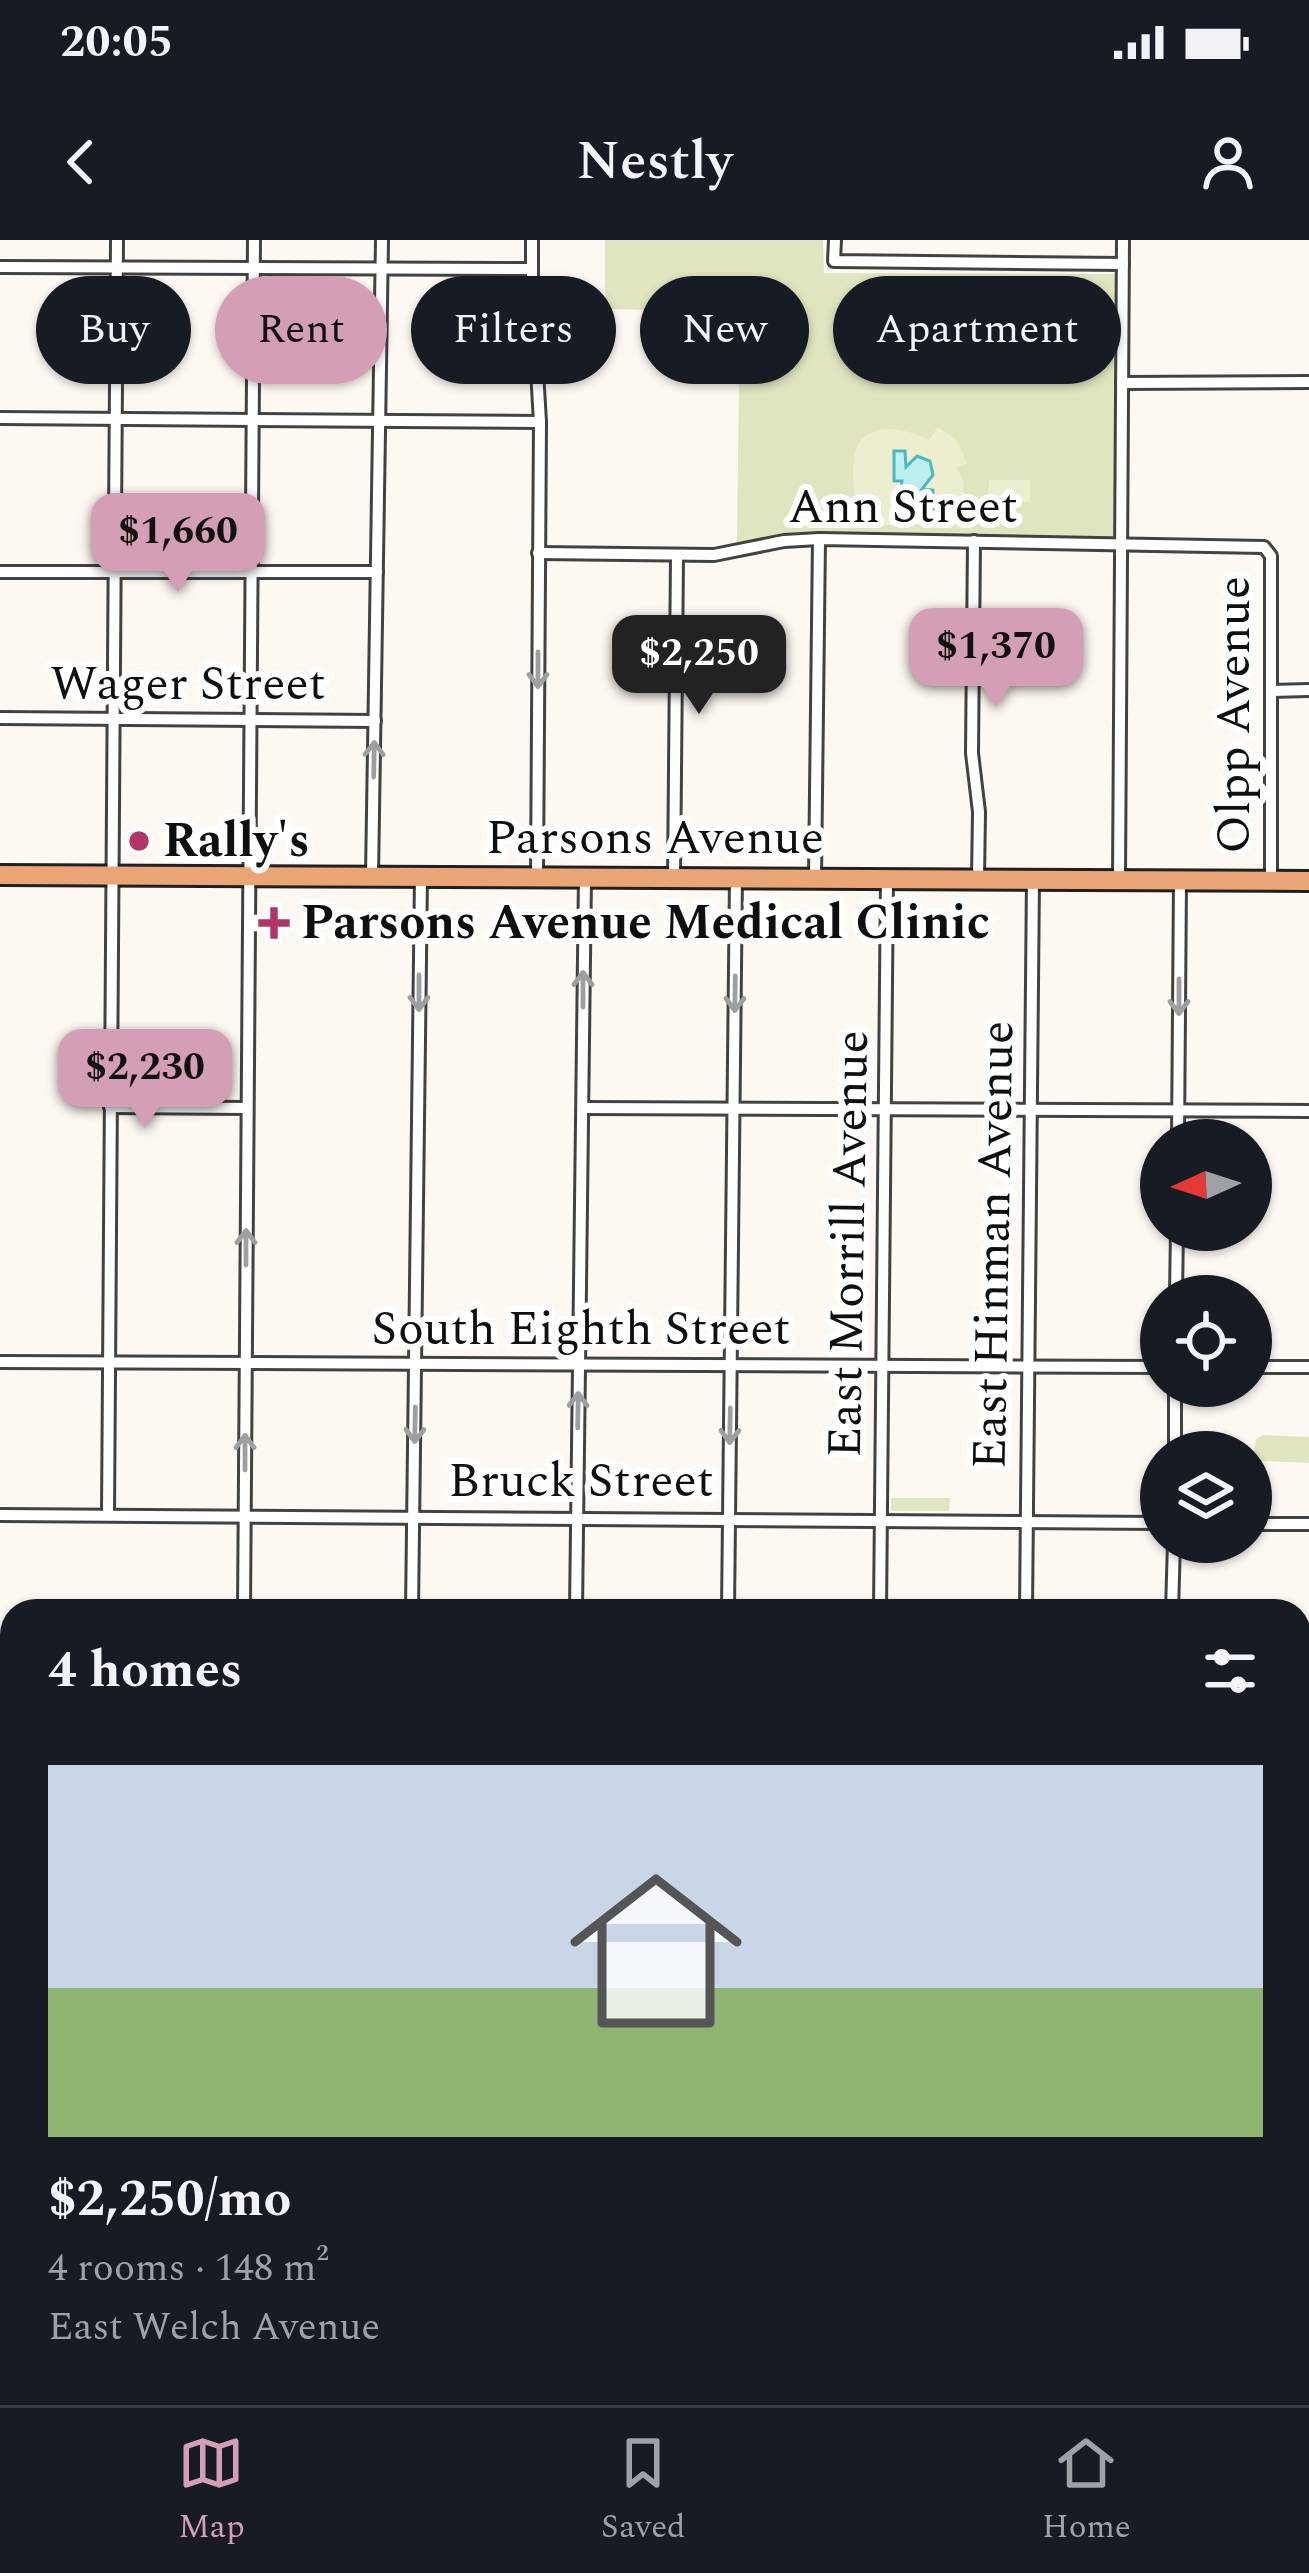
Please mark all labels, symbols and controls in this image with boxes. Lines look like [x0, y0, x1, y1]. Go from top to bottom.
text: 20:05 [60, 8, 173, 77]
text: Nestly [576, 121, 733, 203]
icon: back [48, 129, 114, 195]
icon: person [1195, 129, 1261, 195]
chip: Buy [36, 276, 191, 384]
chip: Rent [215, 276, 387, 384]
chip: Filters [411, 276, 616, 384]
chip: New [640, 276, 809, 384]
chip: Apartment [833, 276, 1121, 384]
street label: Ann Street [788, 471, 1018, 544]
pin: $1,660 [80, 493, 276, 595]
text: $1,660 [118, 502, 238, 561]
street label: Olpp Avenue [1198, 576, 1271, 854]
pin: $1,370 [898, 608, 1094, 710]
pin: $2,250 [601, 615, 797, 717]
text: $1,370 [936, 617, 1056, 676]
text: $2,250 [639, 624, 759, 683]
street label: Wager Street [50, 648, 326, 721]
one-way arrow [527, 650, 549, 689]
one-way arrow [363, 740, 386, 779]
street label: Parsons Avenue [486, 802, 824, 875]
place label: Rally's [163, 805, 310, 878]
marker: Rally's [126, 828, 152, 854]
place label: Parsons Avenue Medical Clinic [301, 887, 990, 960]
marker: Parsons Avenue Medical Clinic [258, 907, 290, 939]
one-way arrow [572, 970, 594, 1009]
one-way arrow [408, 973, 430, 1012]
one-way arrow [724, 974, 746, 1013]
one-way arrow [1168, 977, 1190, 1016]
street label: East Hinman Avenue [954, 1020, 1034, 1470]
pin: $2,230 [47, 1029, 243, 1131]
street label: East Morrill Avenue [809, 1030, 889, 1458]
text: $2,230 [85, 1038, 205, 1097]
north arrow [1140, 1119, 1272, 1251]
map controls [1140, 1119, 1272, 1563]
one-way arrow [235, 1228, 257, 1267]
button: locate [1140, 1275, 1272, 1407]
street label: South Eighth Street [371, 1293, 791, 1366]
one-way arrow [567, 1391, 590, 1430]
one-way arrow [403, 1405, 426, 1444]
one-way arrow [719, 1406, 741, 1445]
button: layers [1140, 1431, 1272, 1563]
one-way arrow [234, 1433, 256, 1472]
street label: Bruck Street [448, 1445, 714, 1518]
text: 4 homes [48, 1632, 242, 1710]
icon: filters [1197, 1638, 1263, 1704]
icon: home [548, 1843, 764, 2059]
text: $2,250/mo [48, 2161, 291, 2239]
text: 4 rooms · 148 m² [48, 2239, 329, 2298]
text: East Welch Avenue [48, 2298, 380, 2357]
tab: Map [178, 2430, 245, 2552]
tab: Saved [601, 2430, 686, 2552]
tab: Home [1042, 2430, 1131, 2552]

